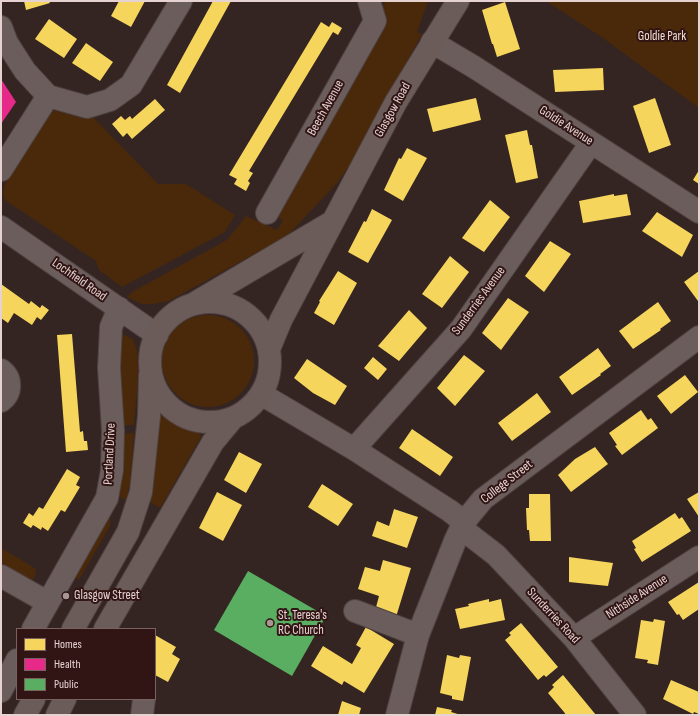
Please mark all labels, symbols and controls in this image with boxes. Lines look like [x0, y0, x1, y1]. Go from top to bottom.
park label: Goldie Park [638, 29, 686, 45]
street label: Beech Avenue [304, 78, 348, 138]
street label: Glasgow Road [372, 80, 414, 140]
street label: Goldie Avenue [536, 103, 596, 149]
street label: Lochfield Road [49, 255, 109, 305]
street label: Sunderries Avenue [449, 264, 509, 338]
street label: Portland Drive [101, 423, 119, 485]
street label: College Street [478, 457, 536, 507]
street label: Nithside Avenue [603, 571, 671, 623]
street label: Sunderries Road [523, 585, 583, 647]
place label: Glasgow Street [74, 588, 140, 604]
marker: Glasgow Street [61, 591, 71, 601]
place label: St. Teresa's RC Church [278, 608, 327, 639]
marker: St. Teresa's RC Church [265, 618, 275, 628]
legend [16, 628, 156, 700]
text: Homes [54, 637, 82, 652]
text: Health [54, 657, 81, 672]
text: Public [54, 677, 79, 692]

